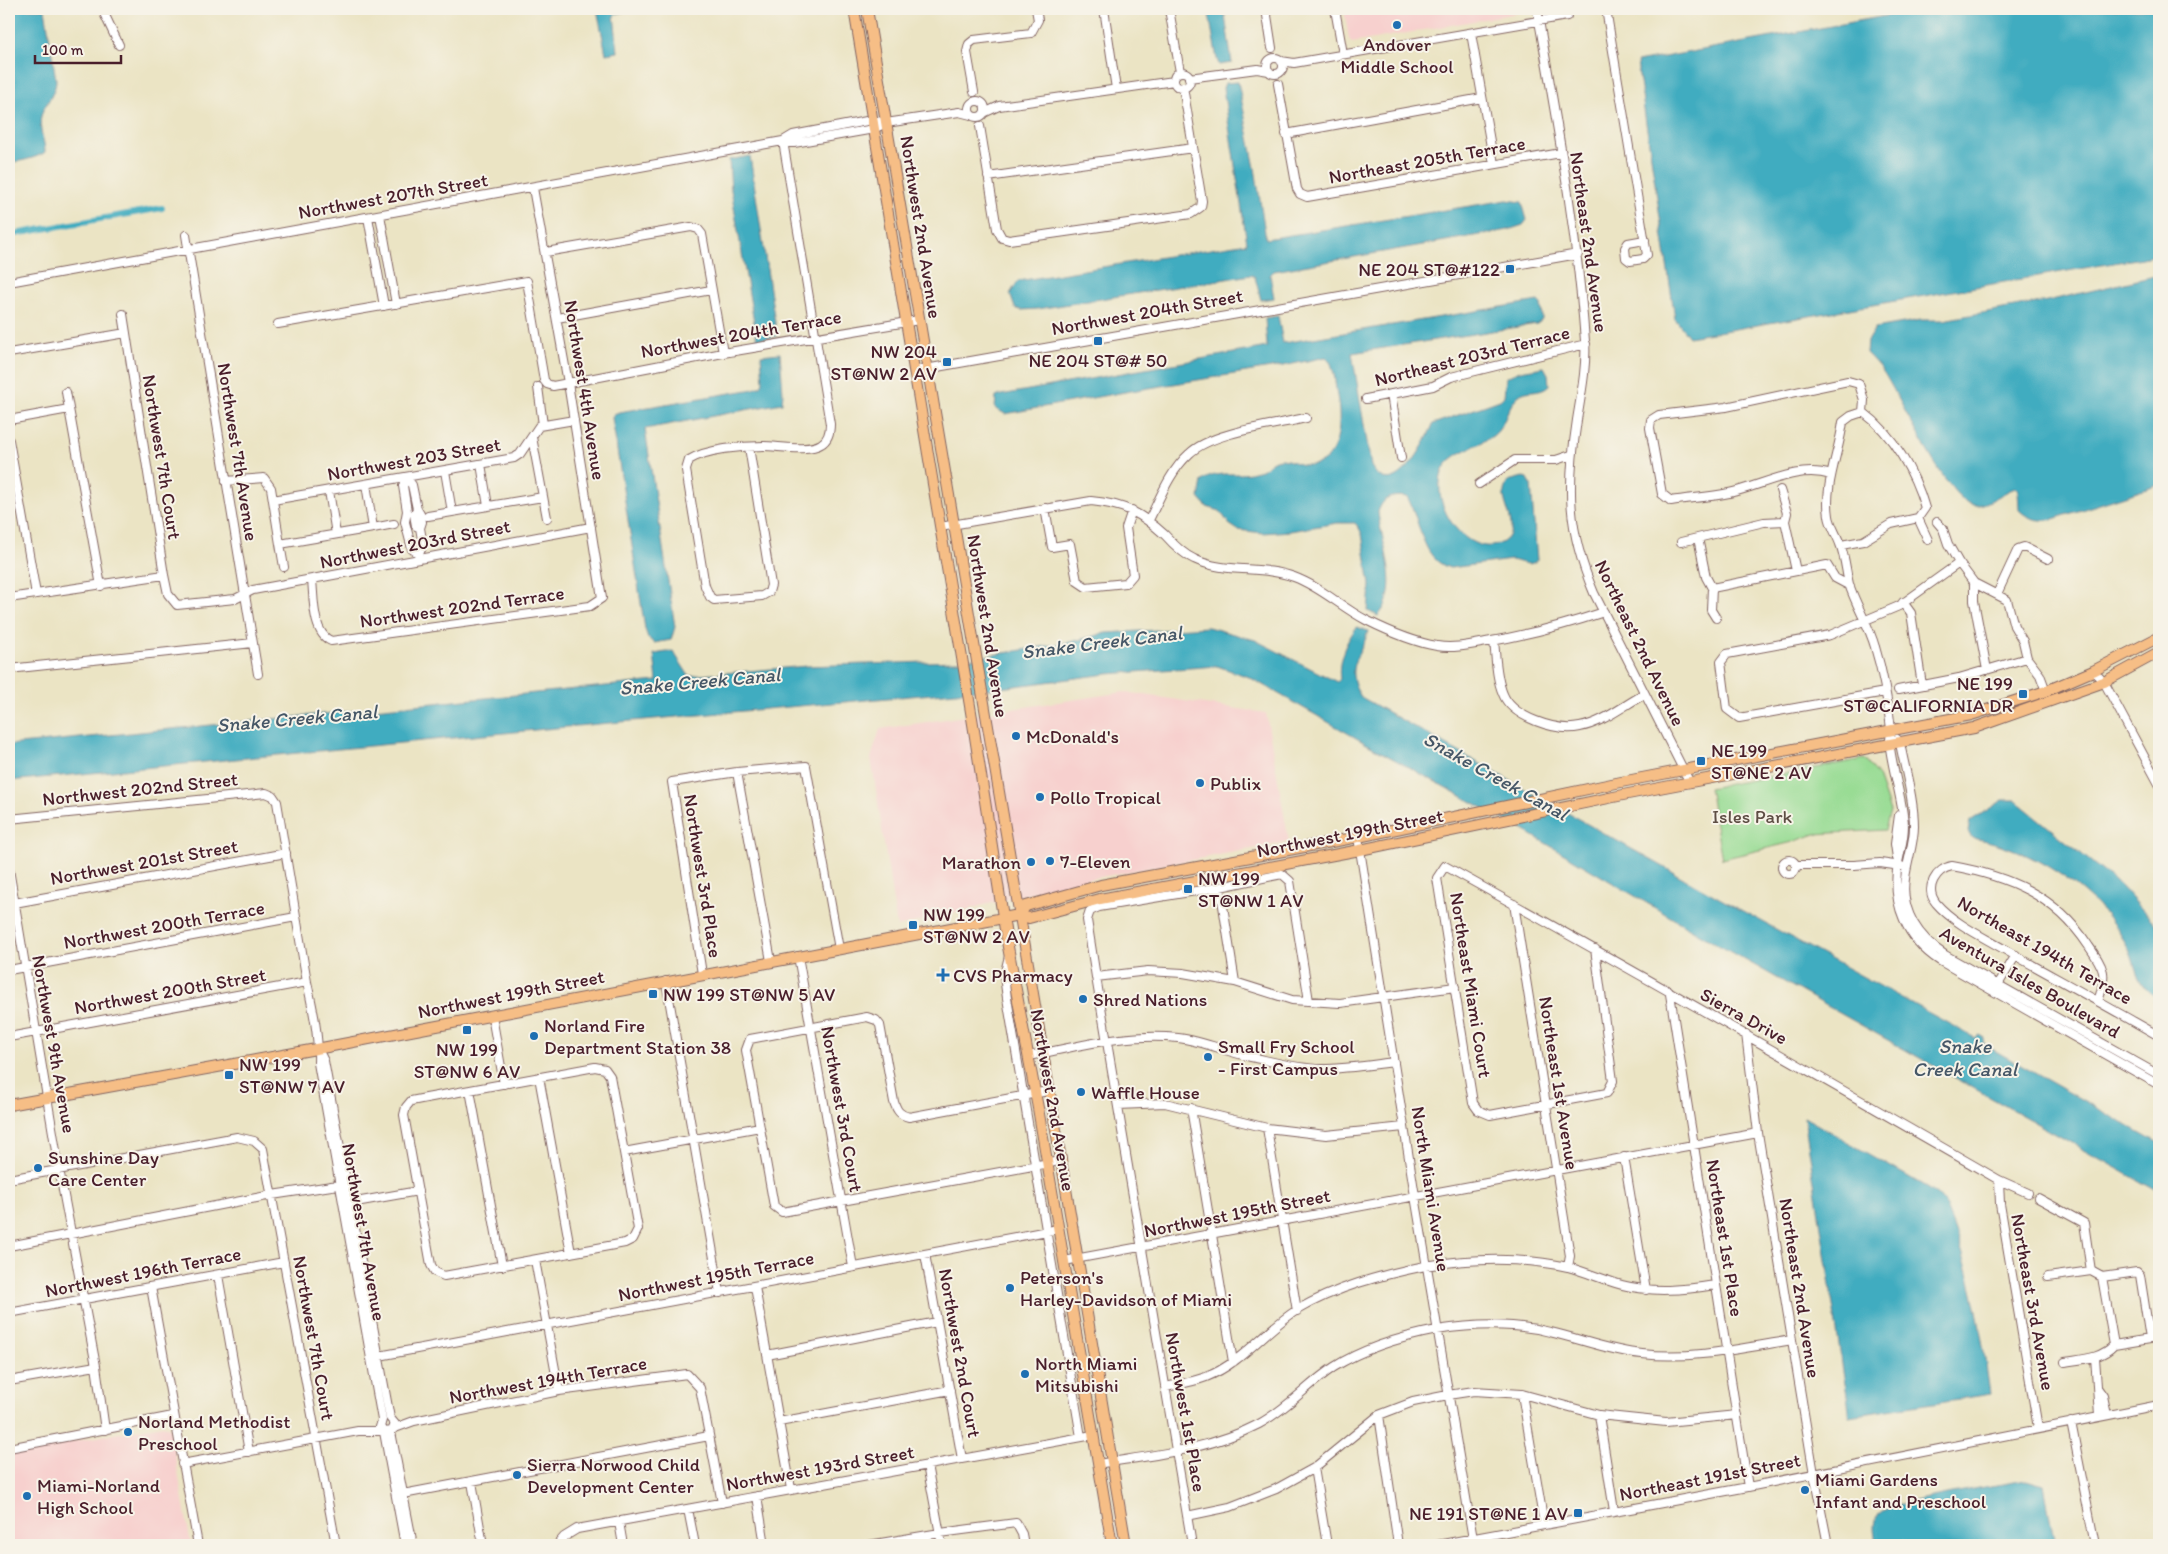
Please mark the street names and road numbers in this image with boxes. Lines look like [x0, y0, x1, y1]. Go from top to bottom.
street label: Northeast 205th Terrace [1327, 131, 1527, 189]
street label: Northwest 2nd Avenue [895, 134, 947, 320]
street label: Northeast 2nd Avenue [1565, 150, 1613, 334]
street label: Northwest 207th Street [296, 168, 490, 224]
street label: Northwest 204th Street [1049, 284, 1245, 340]
street label: Northwest 4th Avenue [559, 298, 611, 482]
street label: Northwest 204th Terrace [639, 305, 843, 363]
street label: Northeast 203rd Terrace [1372, 321, 1572, 391]
street label: Northwest 7th Avenue [213, 361, 263, 543]
street label: Northwest 7th Court [138, 373, 186, 541]
street label: Northwest 203 Street [325, 432, 503, 486]
street label: Northwest 203rd Street [318, 514, 512, 574]
street label: Northwest 2nd Avenue [962, 533, 1014, 719]
street label: Northeast 2nd Avenue [1590, 556, 1690, 730]
street label: Northwest 202nd Terrace [358, 581, 566, 633]
street label: Northwest 202nd Street [41, 767, 239, 811]
street label: Northwest 3rd Place [679, 792, 727, 960]
street label: Northwest 199th Street [1255, 804, 1445, 862]
street label: Northwest 201st Street [48, 834, 240, 890]
street label: Northeast Miami Court [1445, 891, 1497, 1079]
street label: Northeast 194th Terrace [1954, 891, 2136, 1009]
street label: Northwest 200th Terrace [62, 896, 266, 954]
street label: Aventura Isles Boulevard [1936, 921, 2124, 1043]
street label: Northwest 9th Avenue [27, 953, 81, 1135]
street label: Northwest 200th Street [72, 963, 268, 1019]
street label: Northwest 199th Street [416, 965, 606, 1023]
street label: Sierra Drive [1696, 983, 1792, 1049]
street label: Northeast 1st Avenue [1534, 995, 1584, 1171]
street label: Northwest 2nd Avenue [1026, 1007, 1080, 1193]
street label: Northwest 3rd Court [816, 1024, 868, 1194]
street label: North Miami Avenue [1407, 1105, 1455, 1273]
street label: Northwest 7th Avenue [337, 1141, 391, 1323]
street label: Northeast 1st Place [1701, 1158, 1749, 1318]
street label: Northwest 195th Street [1142, 1184, 1332, 1242]
street label: Northeast 2nd Avenue [1774, 1196, 1826, 1380]
street label: Northeast 3rd Avenue [2006, 1212, 2060, 1392]
street label: Northwest 196th Terrace [43, 1242, 243, 1302]
street label: Northwest 195th Terrace [616, 1246, 816, 1306]
street label: Northwest 7th Court [288, 1254, 340, 1422]
street label: Northwest 2nd Court [934, 1267, 986, 1439]
street label: Northwest 1st Place [1161, 1330, 1211, 1494]
street label: Northwest 194th Terrace [447, 1351, 649, 1409]
street label: Northwest 193rd Street [724, 1440, 916, 1496]
street label: Northeast 191st Street [1617, 1448, 1803, 1506]

